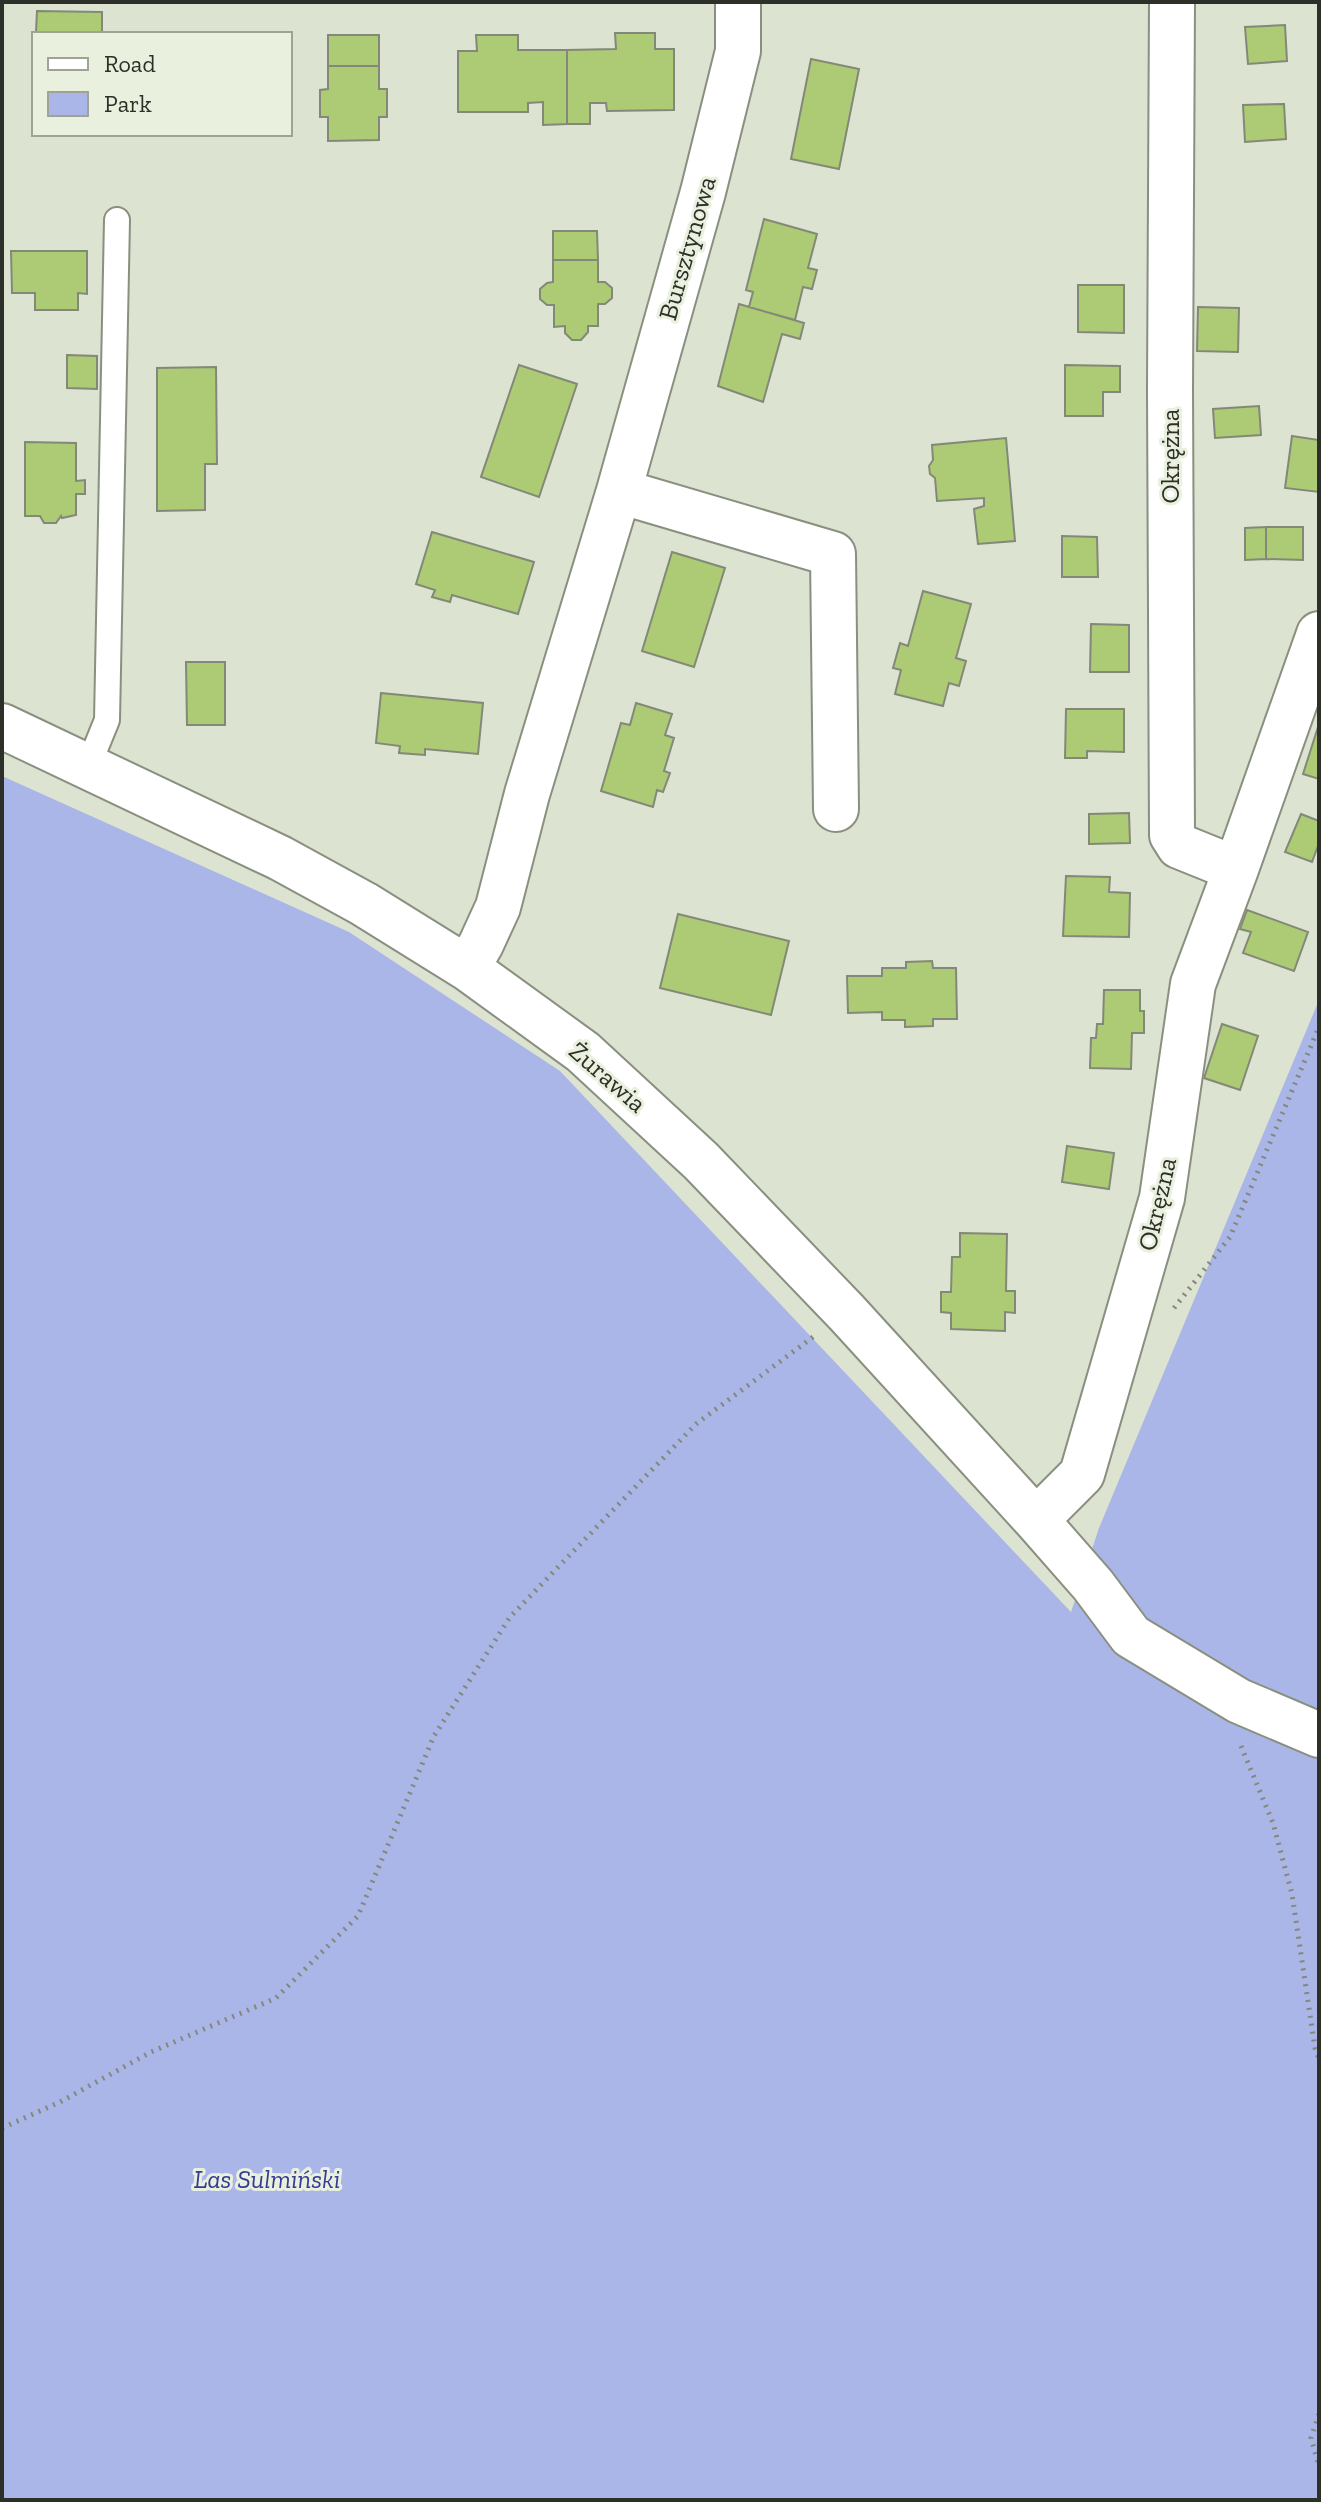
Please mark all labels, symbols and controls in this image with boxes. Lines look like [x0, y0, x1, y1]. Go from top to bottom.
legend [32, 32, 292, 136]
text: Road [104, 49, 156, 78]
text: Park [104, 89, 152, 118]
street label: Bursztynowa [651, 172, 723, 324]
street label: Okrężna [1154, 408, 1186, 503]
street label: Żurawia [563, 1035, 654, 1120]
street label: Okrężna [1131, 1154, 1183, 1254]
park label: Las Sulmiński [194, 2163, 340, 2195]

